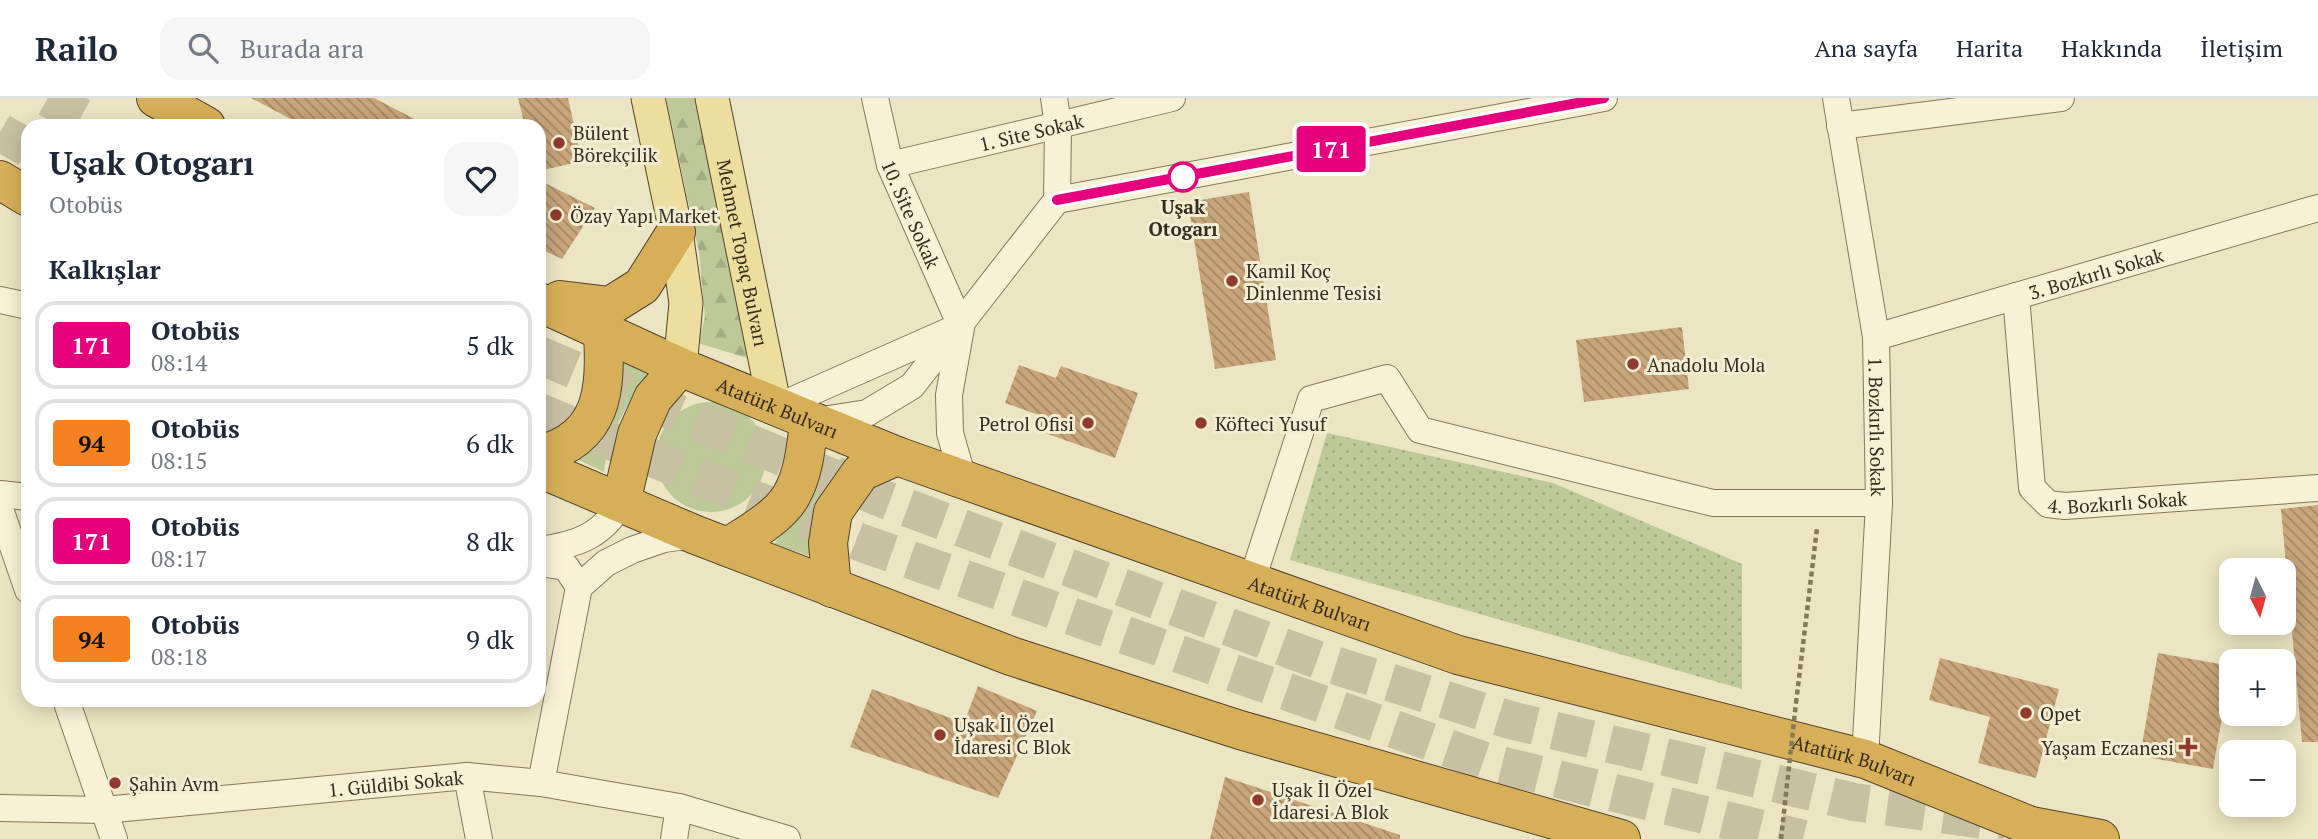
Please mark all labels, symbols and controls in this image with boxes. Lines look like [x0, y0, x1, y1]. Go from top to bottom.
search box [160, 17, 650, 80]
text: Railo [35, 27, 118, 70]
icon: search [184, 29, 222, 67]
text: Burada ara [240, 31, 364, 65]
text: Ana sayfa [1814, 32, 1918, 64]
text: Harita [1956, 32, 2023, 64]
text: Hakkında [2061, 32, 2162, 64]
text: İletişim [2200, 32, 2283, 64]
street label: 1. Site Sokak [976, 107, 1086, 156]
place label: Bülent Börekçilik [573, 120, 658, 167]
line badge: 171 [1291, 126, 1371, 172]
text: 171 [1311, 133, 1351, 165]
marker: Bülent Börekçilik [551, 135, 567, 151]
text: Uşak Otogarı [49, 141, 254, 184]
button: heart [444, 142, 518, 216]
street label: 10. Site Sokak [877, 155, 947, 272]
street label: Mehmet Topaç Bulvarı [712, 157, 775, 349]
marker: Uşak Otogarı [1168, 162, 1198, 192]
text: Otobüs [49, 189, 123, 220]
place label: Uşak Otogarı [1149, 194, 1218, 241]
place label: Özay Yapı Market [570, 203, 718, 228]
marker: Özay Yapı Market [548, 207, 564, 223]
street label: 3. Bozkırlı Sokak [2025, 241, 2166, 304]
text: Kalkışlar [49, 252, 161, 286]
place label: Kamil Koç Dinlenme Tesisi [1246, 258, 1382, 305]
marker: Kamil Koç Dinlenme Tesisi [1224, 273, 1240, 289]
text: Otobüs [151, 313, 240, 347]
text: 5 dk [466, 328, 514, 362]
text: 171 [71, 329, 112, 361]
text: 08:14 [151, 347, 208, 378]
place label: Anadolu Mola [1647, 352, 1766, 377]
marker: Anadolu Mola [1625, 356, 1641, 372]
street label: 1. Bozkırlı Sokak [1864, 357, 1891, 497]
street label: Atatürk Bulvarı [713, 371, 842, 443]
text: Otobüs [151, 411, 240, 445]
place label: Petrol Ofisi [979, 411, 1074, 436]
place label: Köfteci Yusuf [1215, 411, 1328, 436]
marker: Petrol Ofisi [1080, 415, 1096, 431]
marker: Köfteci Yusuf [1193, 415, 1209, 431]
text: 6 dk [466, 426, 514, 460]
text: 94 [78, 427, 105, 459]
text: 08:15 [151, 445, 208, 476]
street label: 4. Bozkırlı Sokak [2047, 485, 2188, 519]
text: Otobüs [151, 509, 240, 543]
text: 8 dk [466, 524, 514, 558]
text: 171 [71, 525, 112, 557]
text: 08:17 [151, 543, 208, 574]
north arrow [2219, 558, 2296, 635]
map controls [2219, 558, 2296, 817]
street label: Atatürk Bulvarı [1245, 569, 1375, 636]
text: Otobüs [151, 607, 240, 641]
text: 9 dk [466, 622, 514, 656]
text: 94 [78, 623, 105, 655]
text: 08:18 [151, 641, 208, 672]
button: + [2219, 649, 2296, 726]
place label: Opet [2040, 701, 2081, 726]
marker: Opet [2018, 705, 2034, 721]
place label: Uşak İl Özel İdaresi C Blok [954, 712, 1071, 759]
marker: Uşak İl Özel İdaresi C Blok [932, 727, 948, 743]
street label: Atatürk Bulvarı [1790, 728, 1920, 791]
place label: Yaşam Eczanesi [2041, 735, 2174, 760]
marker: Yaşam Eczanesi [2180, 739, 2196, 755]
button: − [2219, 740, 2296, 817]
street label: 1. Güldibi Sokak [327, 764, 465, 801]
place label: Şahin Avm [129, 771, 219, 796]
marker: Şahin Avm [107, 775, 123, 791]
place label: Uşak İl Özel İdaresi A Blok [1272, 777, 1389, 824]
marker: Uşak İl Özel İdaresi A Blok [1250, 792, 1266, 808]

